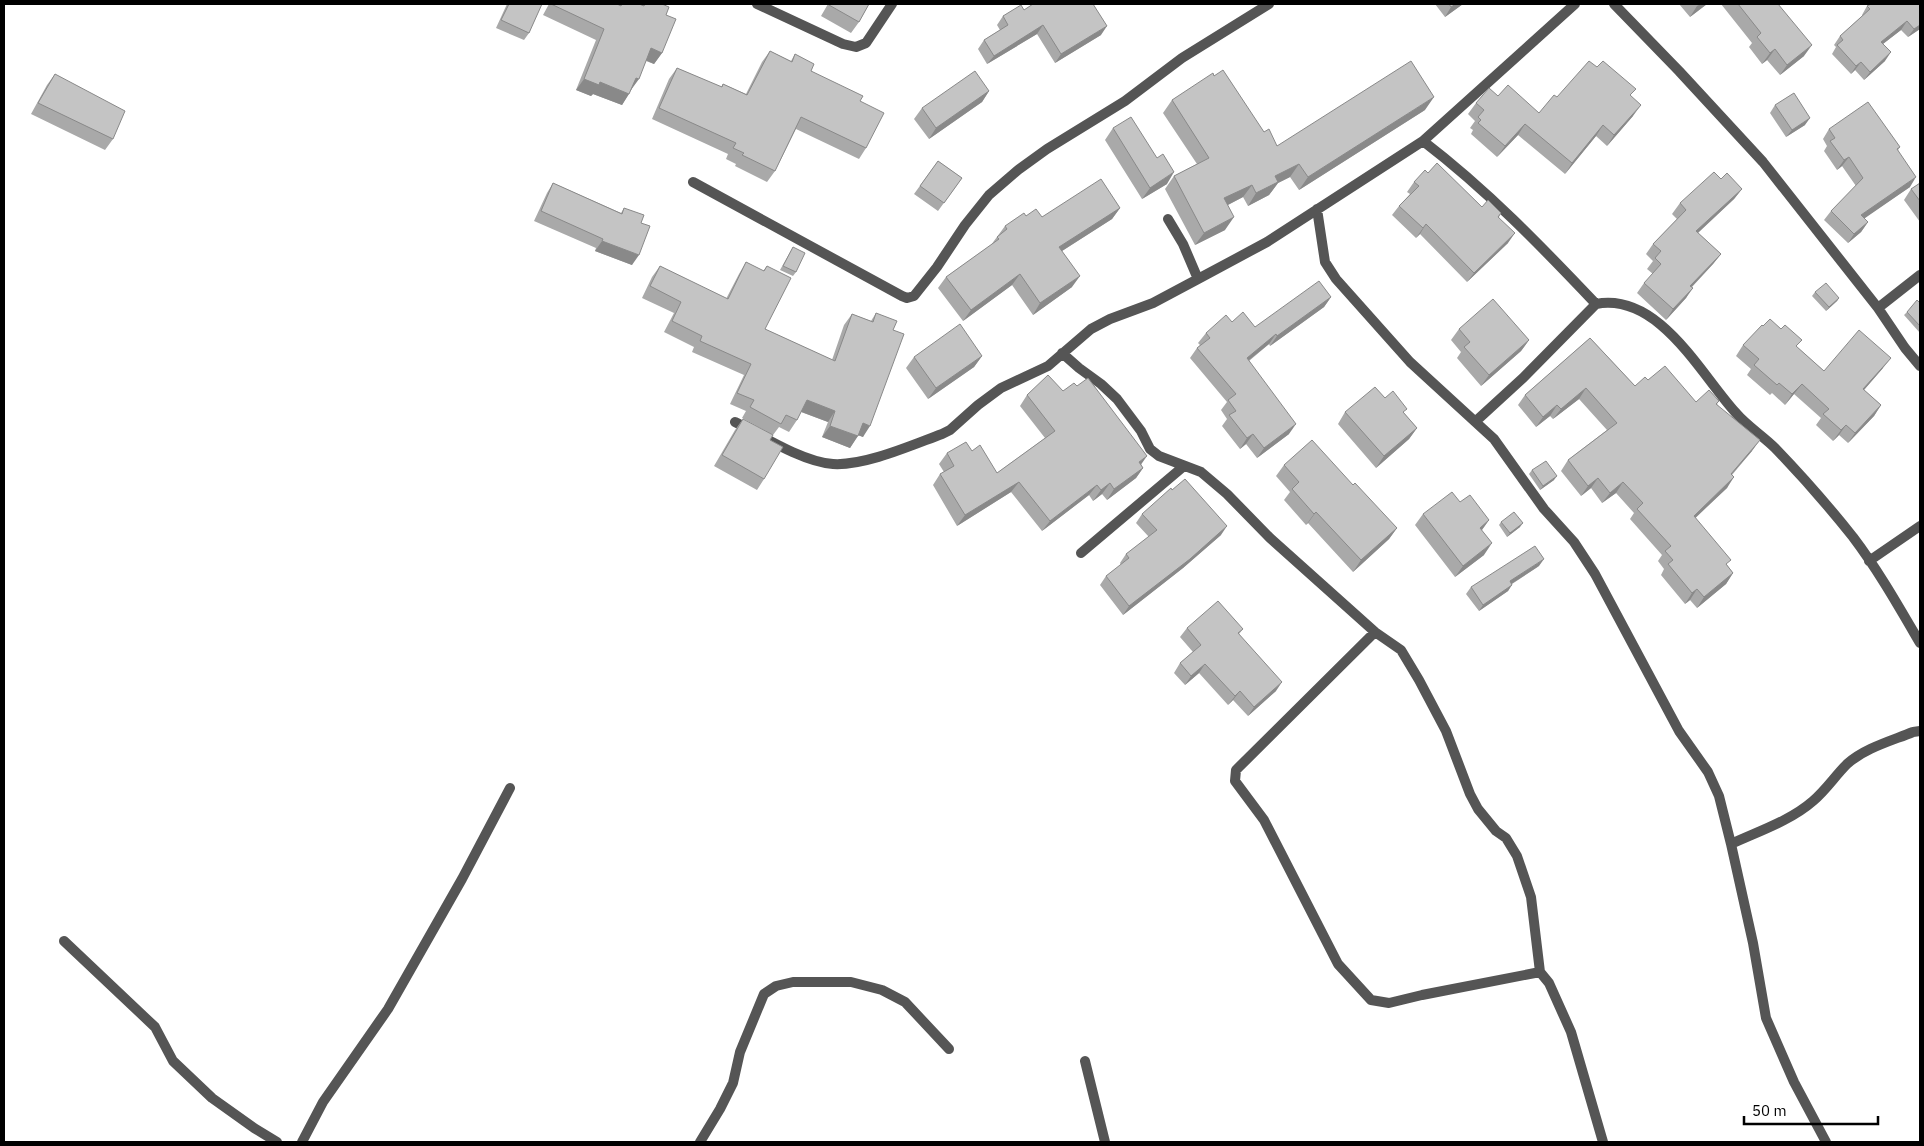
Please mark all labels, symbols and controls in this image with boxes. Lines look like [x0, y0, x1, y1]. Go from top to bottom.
scale bar [1744, 1094, 1878, 1126]
text: 50 m [1752, 1101, 1787, 1120]

